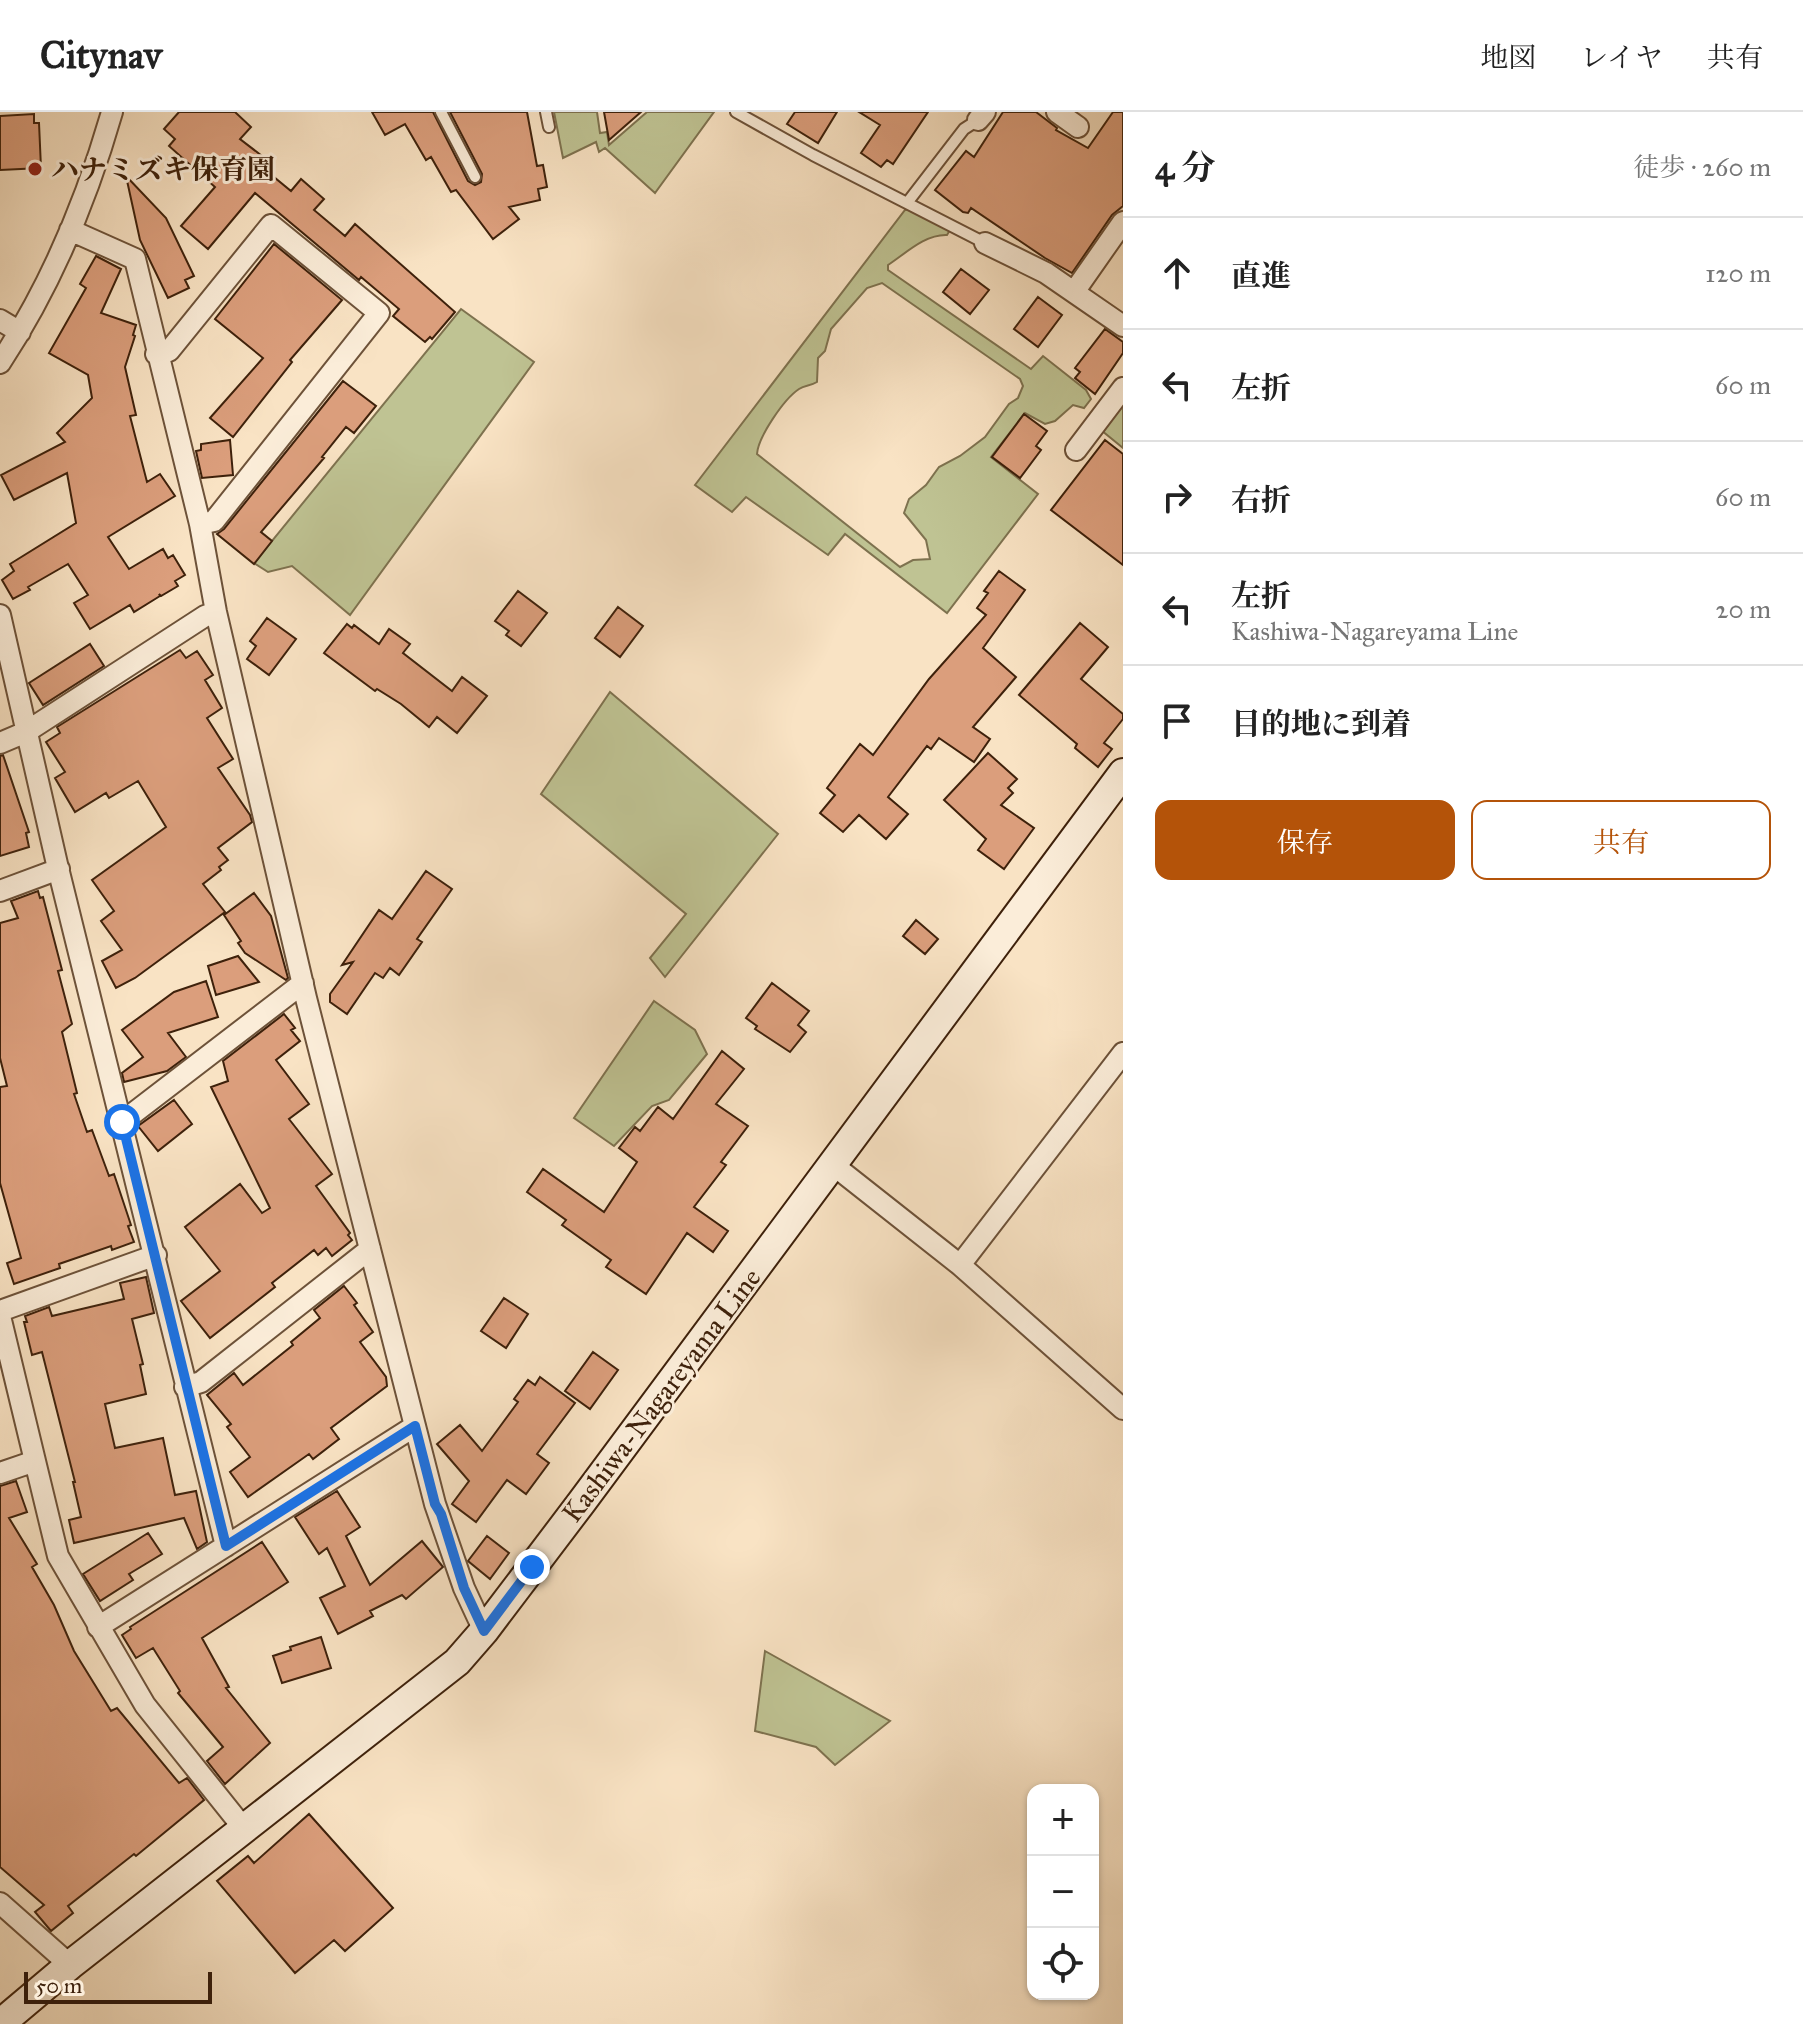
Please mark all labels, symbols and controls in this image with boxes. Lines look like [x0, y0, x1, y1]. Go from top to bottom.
text: Citynav [40, 32, 162, 78]
text: 地図 [1480, 40, 1536, 75]
text: レイヤ [1580, 40, 1663, 75]
text: 共有 [1707, 40, 1763, 75]
text: 4 分 [1155, 147, 1215, 188]
text: 徒歩 · 260 m [1633, 151, 1771, 183]
place label: ハナミズキ保育園 [51, 152, 275, 187]
marker: ハナミズキ保育園 [26, 160, 44, 178]
icon: ahead [1155, 251, 1199, 295]
text: 120 m [1705, 257, 1771, 289]
text: 直進 [1231, 258, 1291, 294]
icon: left [1155, 363, 1199, 407]
text: 60 m [1715, 369, 1771, 401]
text: 左折 [1231, 370, 1291, 406]
icon: right [1155, 475, 1199, 519]
text: 60 m [1715, 481, 1771, 513]
text: 右折 [1231, 482, 1291, 518]
text: 左折 [1231, 578, 1291, 614]
icon: left [1155, 587, 1199, 631]
text: 20 m [1716, 593, 1771, 625]
text: Kashiwa-Nagareyama Line [1231, 615, 1518, 647]
icon: arrive [1155, 699, 1199, 743]
text: 目的地に到着 [1231, 706, 1411, 742]
button: 保存 [1155, 800, 1455, 880]
button: 共有 [1471, 800, 1771, 880]
route start [104, 1104, 140, 1140]
street label: Kashiwa-Nagareyama Line [554, 1261, 769, 1529]
route end [514, 1549, 550, 1585]
map controls [1027, 1784, 1099, 2000]
button: + [1027, 1784, 1099, 1856]
button: − [1027, 1856, 1099, 1928]
button: locate [1027, 1928, 1099, 2000]
scale bar [24, 1968, 212, 2004]
text: 50 m [36, 1972, 82, 1999]

